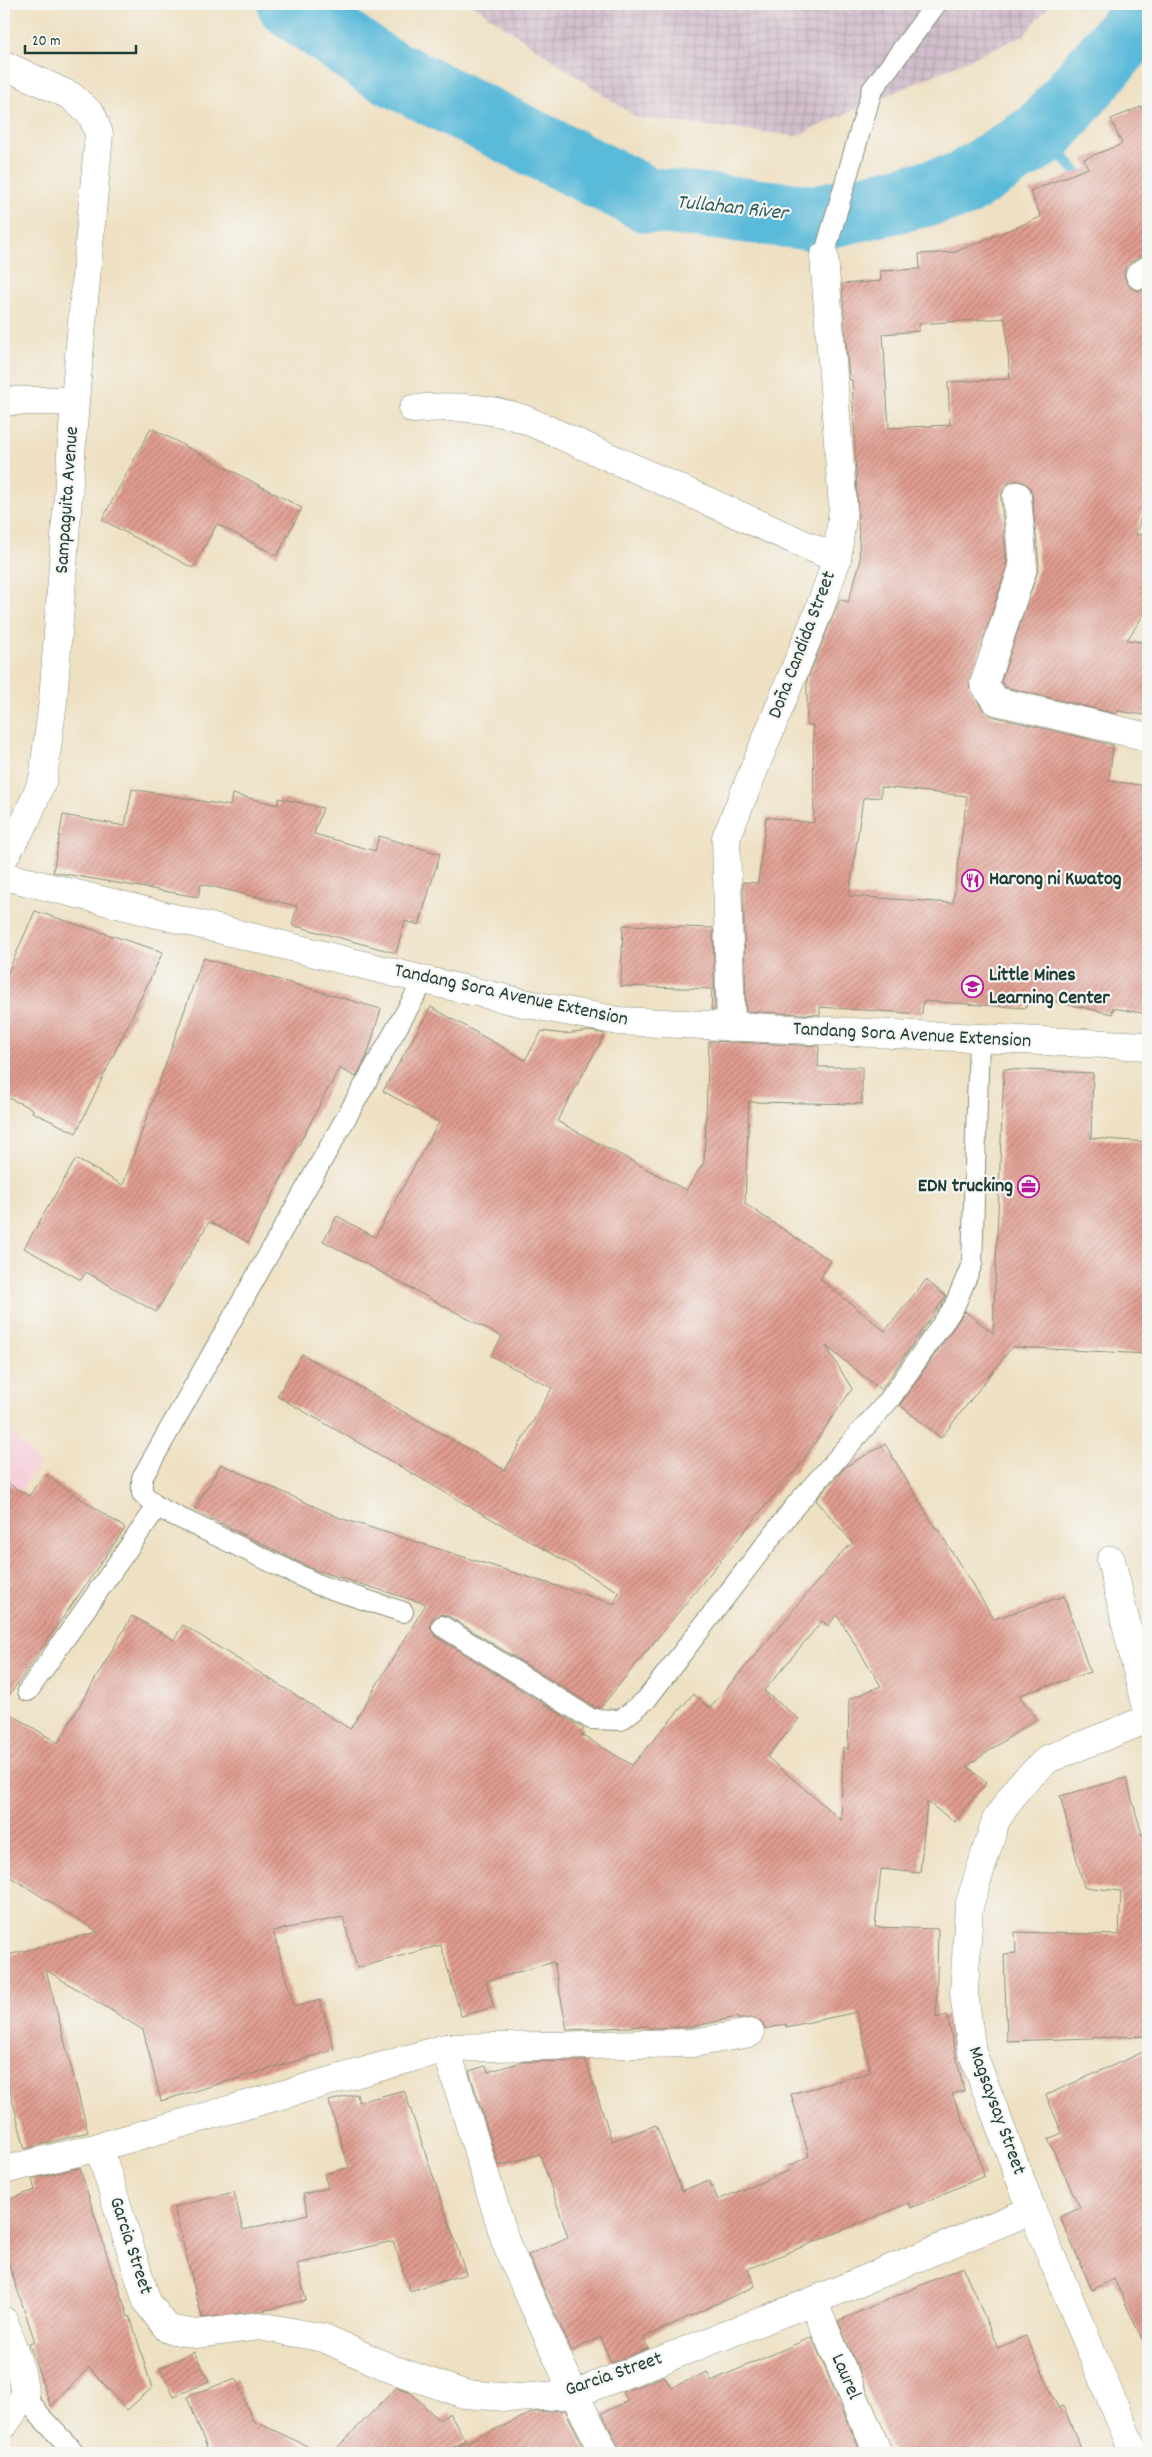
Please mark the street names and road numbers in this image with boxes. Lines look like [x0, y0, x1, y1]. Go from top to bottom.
street label: Sampaguita Avenue [49, 425, 87, 575]
street label: Doña Candida Street [762, 567, 844, 723]
street label: Tandang Sora Avenue Extension [391, 958, 631, 1034]
street label: Tandang Sora Avenue Extension [792, 1016, 1032, 1056]
street label: Magsaysay Street [960, 2043, 1032, 2179]
street label: Garcia Street [101, 2194, 159, 2298]
street label: Garcia Street [562, 2345, 666, 2405]
street label: Laurel [823, 2350, 867, 2404]

